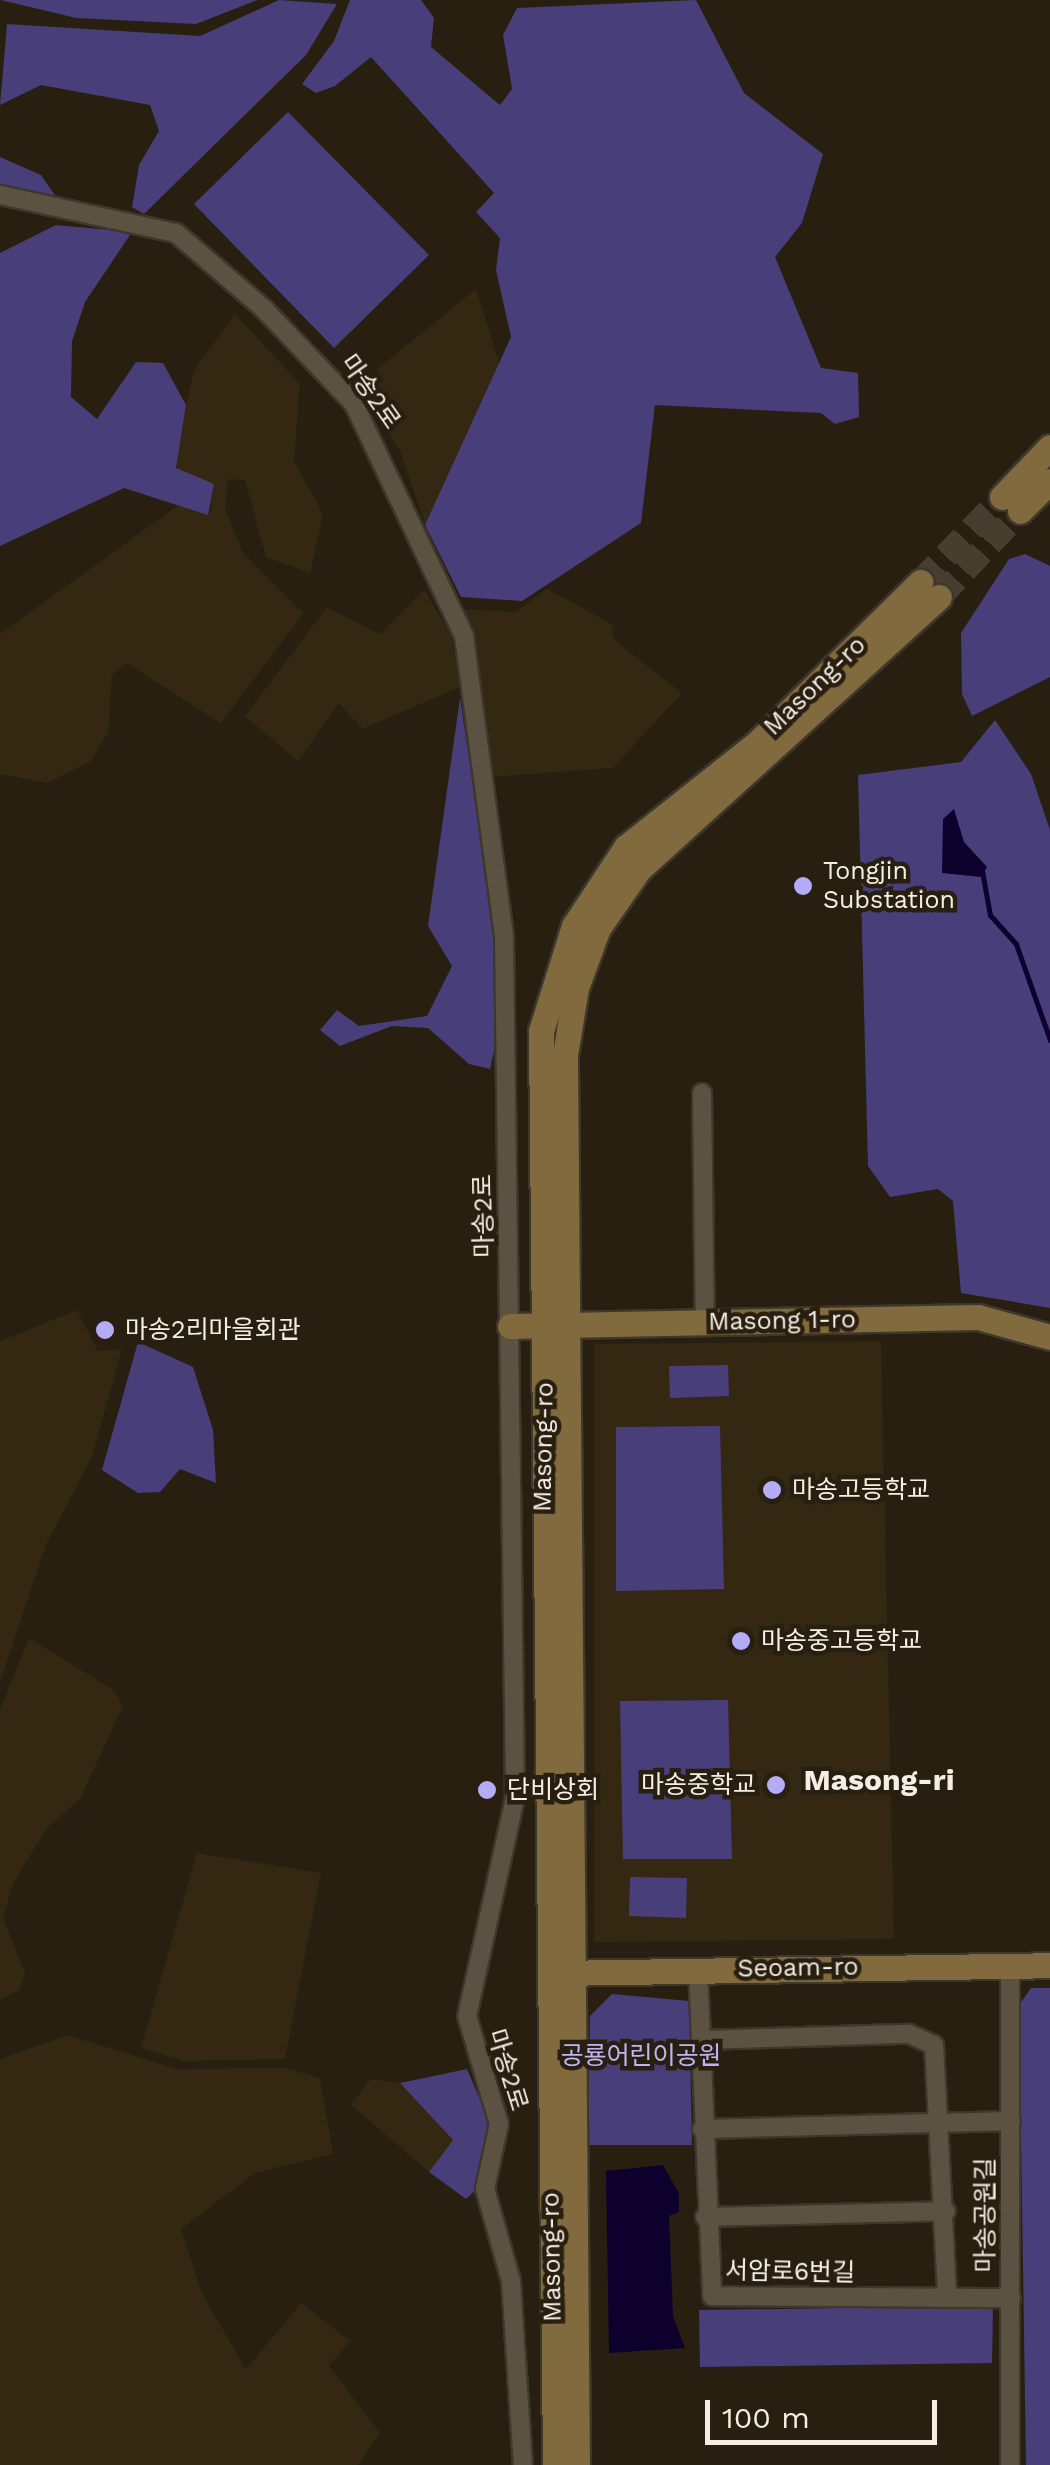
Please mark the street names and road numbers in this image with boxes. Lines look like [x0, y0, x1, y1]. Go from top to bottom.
street label: 마송2로 [334, 349, 406, 435]
street label: Masong-ro [758, 630, 872, 742]
street label: 마송2로 [468, 1174, 500, 1258]
street label: Masong 1-ro [708, 1305, 856, 1337]
street label: Masong-ro [528, 1382, 560, 1512]
street label: Seoam-ro [737, 1952, 859, 1984]
street label: 마송2로 [480, 2026, 534, 2114]
street label: 마송공원길 [971, 2158, 1001, 2272]
street label: Masong-ro [536, 2192, 568, 2322]
street label: 서암로6번길 [725, 2256, 855, 2288]

